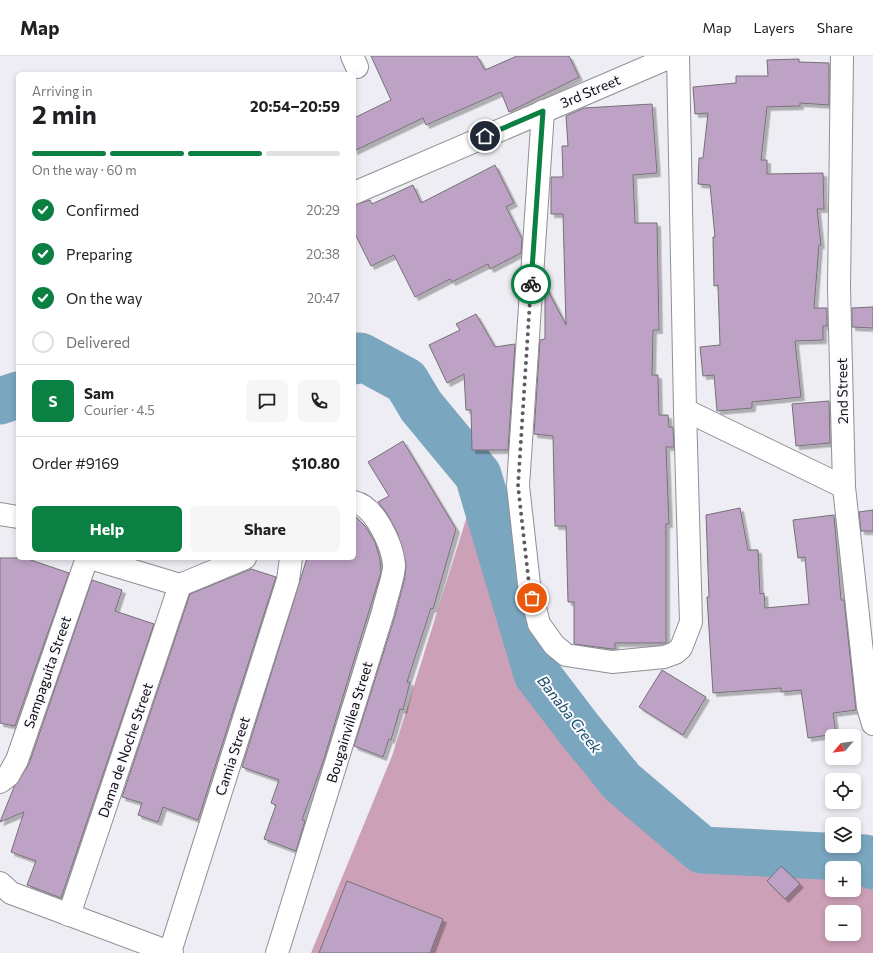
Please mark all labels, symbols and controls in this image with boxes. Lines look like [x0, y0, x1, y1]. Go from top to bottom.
text: Map [20, 16, 59, 39]
text: Map [703, 19, 731, 36]
text: Layers [753, 19, 795, 36]
text: Share [817, 19, 853, 36]
street label: 3rd Street [557, 71, 623, 111]
text: Arriving in [32, 83, 92, 99]
text: 20:54–20:59 [250, 97, 340, 115]
text: 2 min [32, 98, 97, 129]
pin [468, 119, 502, 153]
icon: home [474, 125, 496, 147]
text: On the way · 60 m [32, 162, 137, 178]
icon: check [32, 199, 54, 221]
text: Confirmed [66, 201, 139, 219]
text: 20:29 [306, 202, 340, 218]
icon: check [32, 243, 54, 265]
text: Preparing [66, 245, 132, 263]
text: 20:38 [306, 246, 340, 262]
courier [511, 264, 551, 304]
icon: bike [520, 273, 542, 295]
icon: check [32, 287, 54, 309]
text: On the way [66, 289, 143, 307]
text: 20:47 [307, 290, 340, 306]
text: Delivered [66, 333, 130, 351]
street label: 2nd Street [833, 358, 851, 424]
button: chat [246, 380, 288, 422]
button: phone [298, 380, 340, 422]
text: Sam [84, 384, 114, 402]
text: S [48, 392, 58, 410]
text: Courier · 4.5 [84, 402, 155, 418]
text: Order #9169 [32, 454, 119, 472]
text: $10.80 [292, 454, 340, 472]
button: Help [32, 506, 182, 552]
button: Share [190, 506, 340, 552]
pin [515, 581, 549, 615]
icon: bag [521, 587, 543, 609]
street label: Sampaguita Street [20, 613, 74, 730]
street label: Bougainvillea Street [322, 659, 376, 785]
water label: Banaba Creek [534, 672, 606, 757]
street label: Dama de Noche Street [94, 680, 156, 820]
street label: Camia Street [211, 714, 253, 798]
north arrow [825, 729, 861, 765]
map controls [825, 729, 861, 941]
button: locate [825, 773, 861, 809]
button: layers [825, 817, 861, 853]
button: + [825, 861, 861, 897]
button: − [825, 905, 861, 941]

